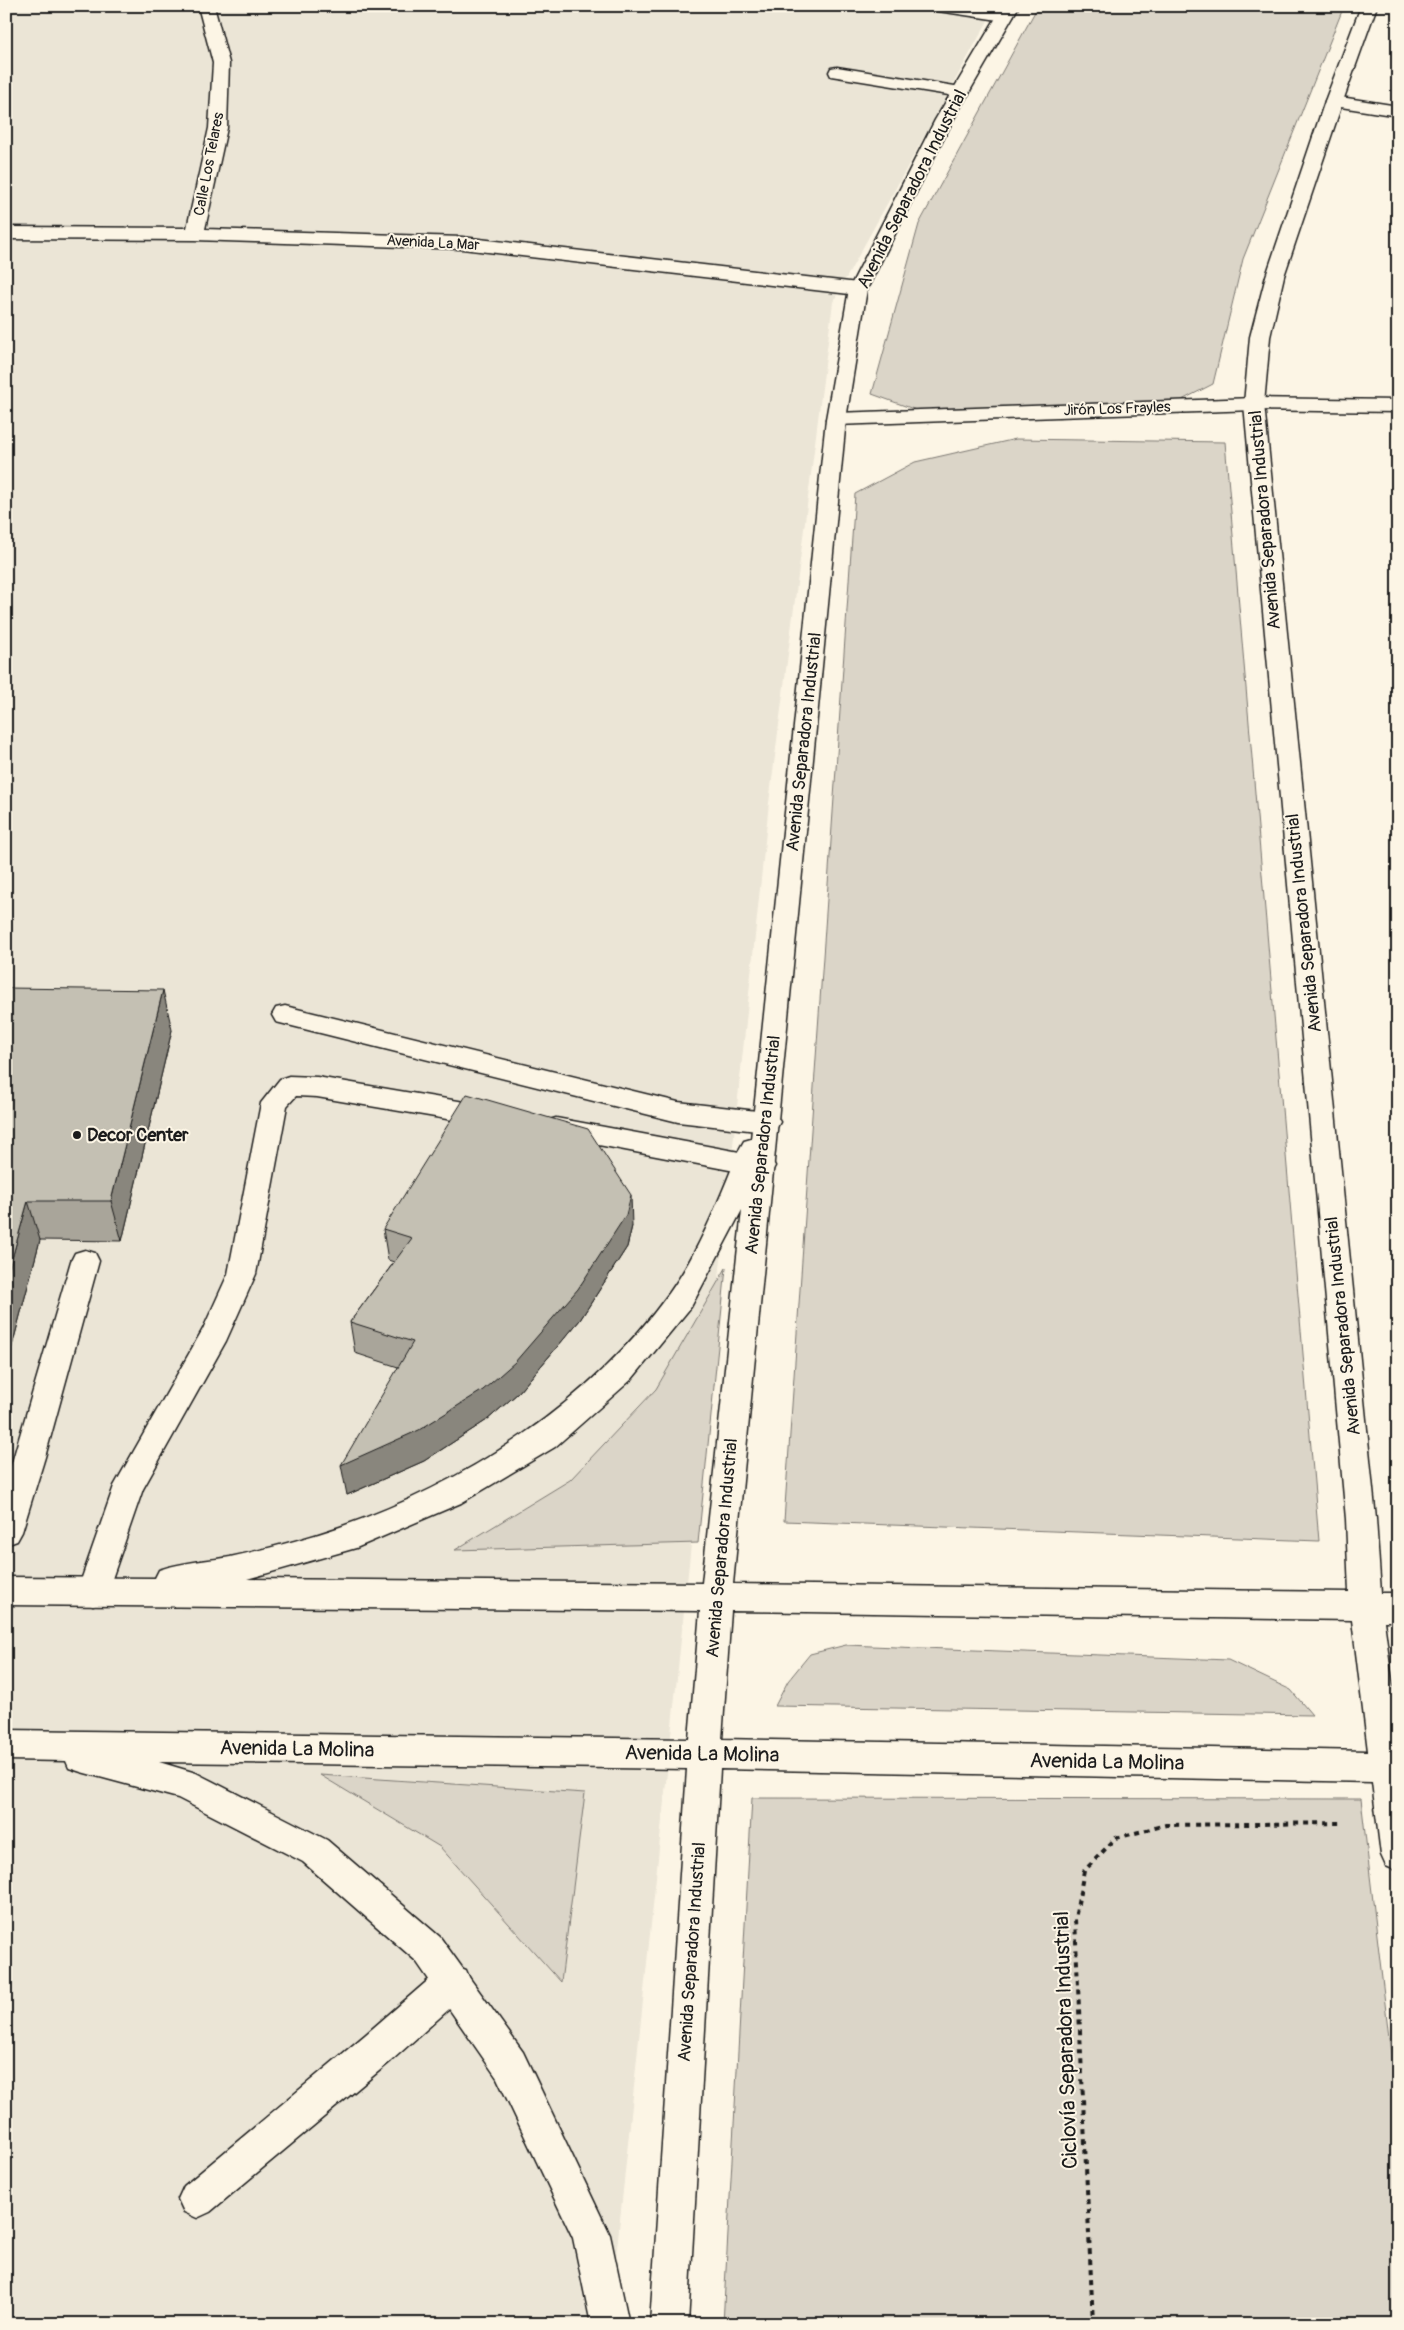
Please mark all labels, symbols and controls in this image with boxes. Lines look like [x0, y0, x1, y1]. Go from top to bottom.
street label: Avenida Separadora Industrial [852, 86, 972, 292]
street label: Calle Los Telares [190, 110, 228, 217]
street label: Avenida La Mar [386, 231, 481, 255]
street label: Jirón Los Frayles [1063, 398, 1171, 420]
street label: Avenida Separadora Industrial [1244, 409, 1286, 631]
street label: Avenida Separadora Industrial [781, 631, 827, 853]
street label: Avenida Separadora Industrial [1281, 812, 1327, 1034]
street label: Avenida Separadora Industrial [740, 1034, 786, 1256]
place label: Decor Center [87, 1124, 189, 1147]
marker: Decor Center [71, 1129, 83, 1141]
street label: Avenida Separadora Industrial [1320, 1215, 1366, 1437]
street label: Avenida Separadora Industrial [701, 1437, 743, 1659]
street label: Avenida La Molina [219, 1734, 375, 1764]
street label: Avenida La Molina [624, 1739, 780, 1769]
street label: Avenida La Molina [1029, 1747, 1185, 1777]
street label: Avenida Separadora Industrial [673, 1841, 711, 2063]
street label: Ciclovía Separadora Industrial [1048, 1910, 1084, 2170]

